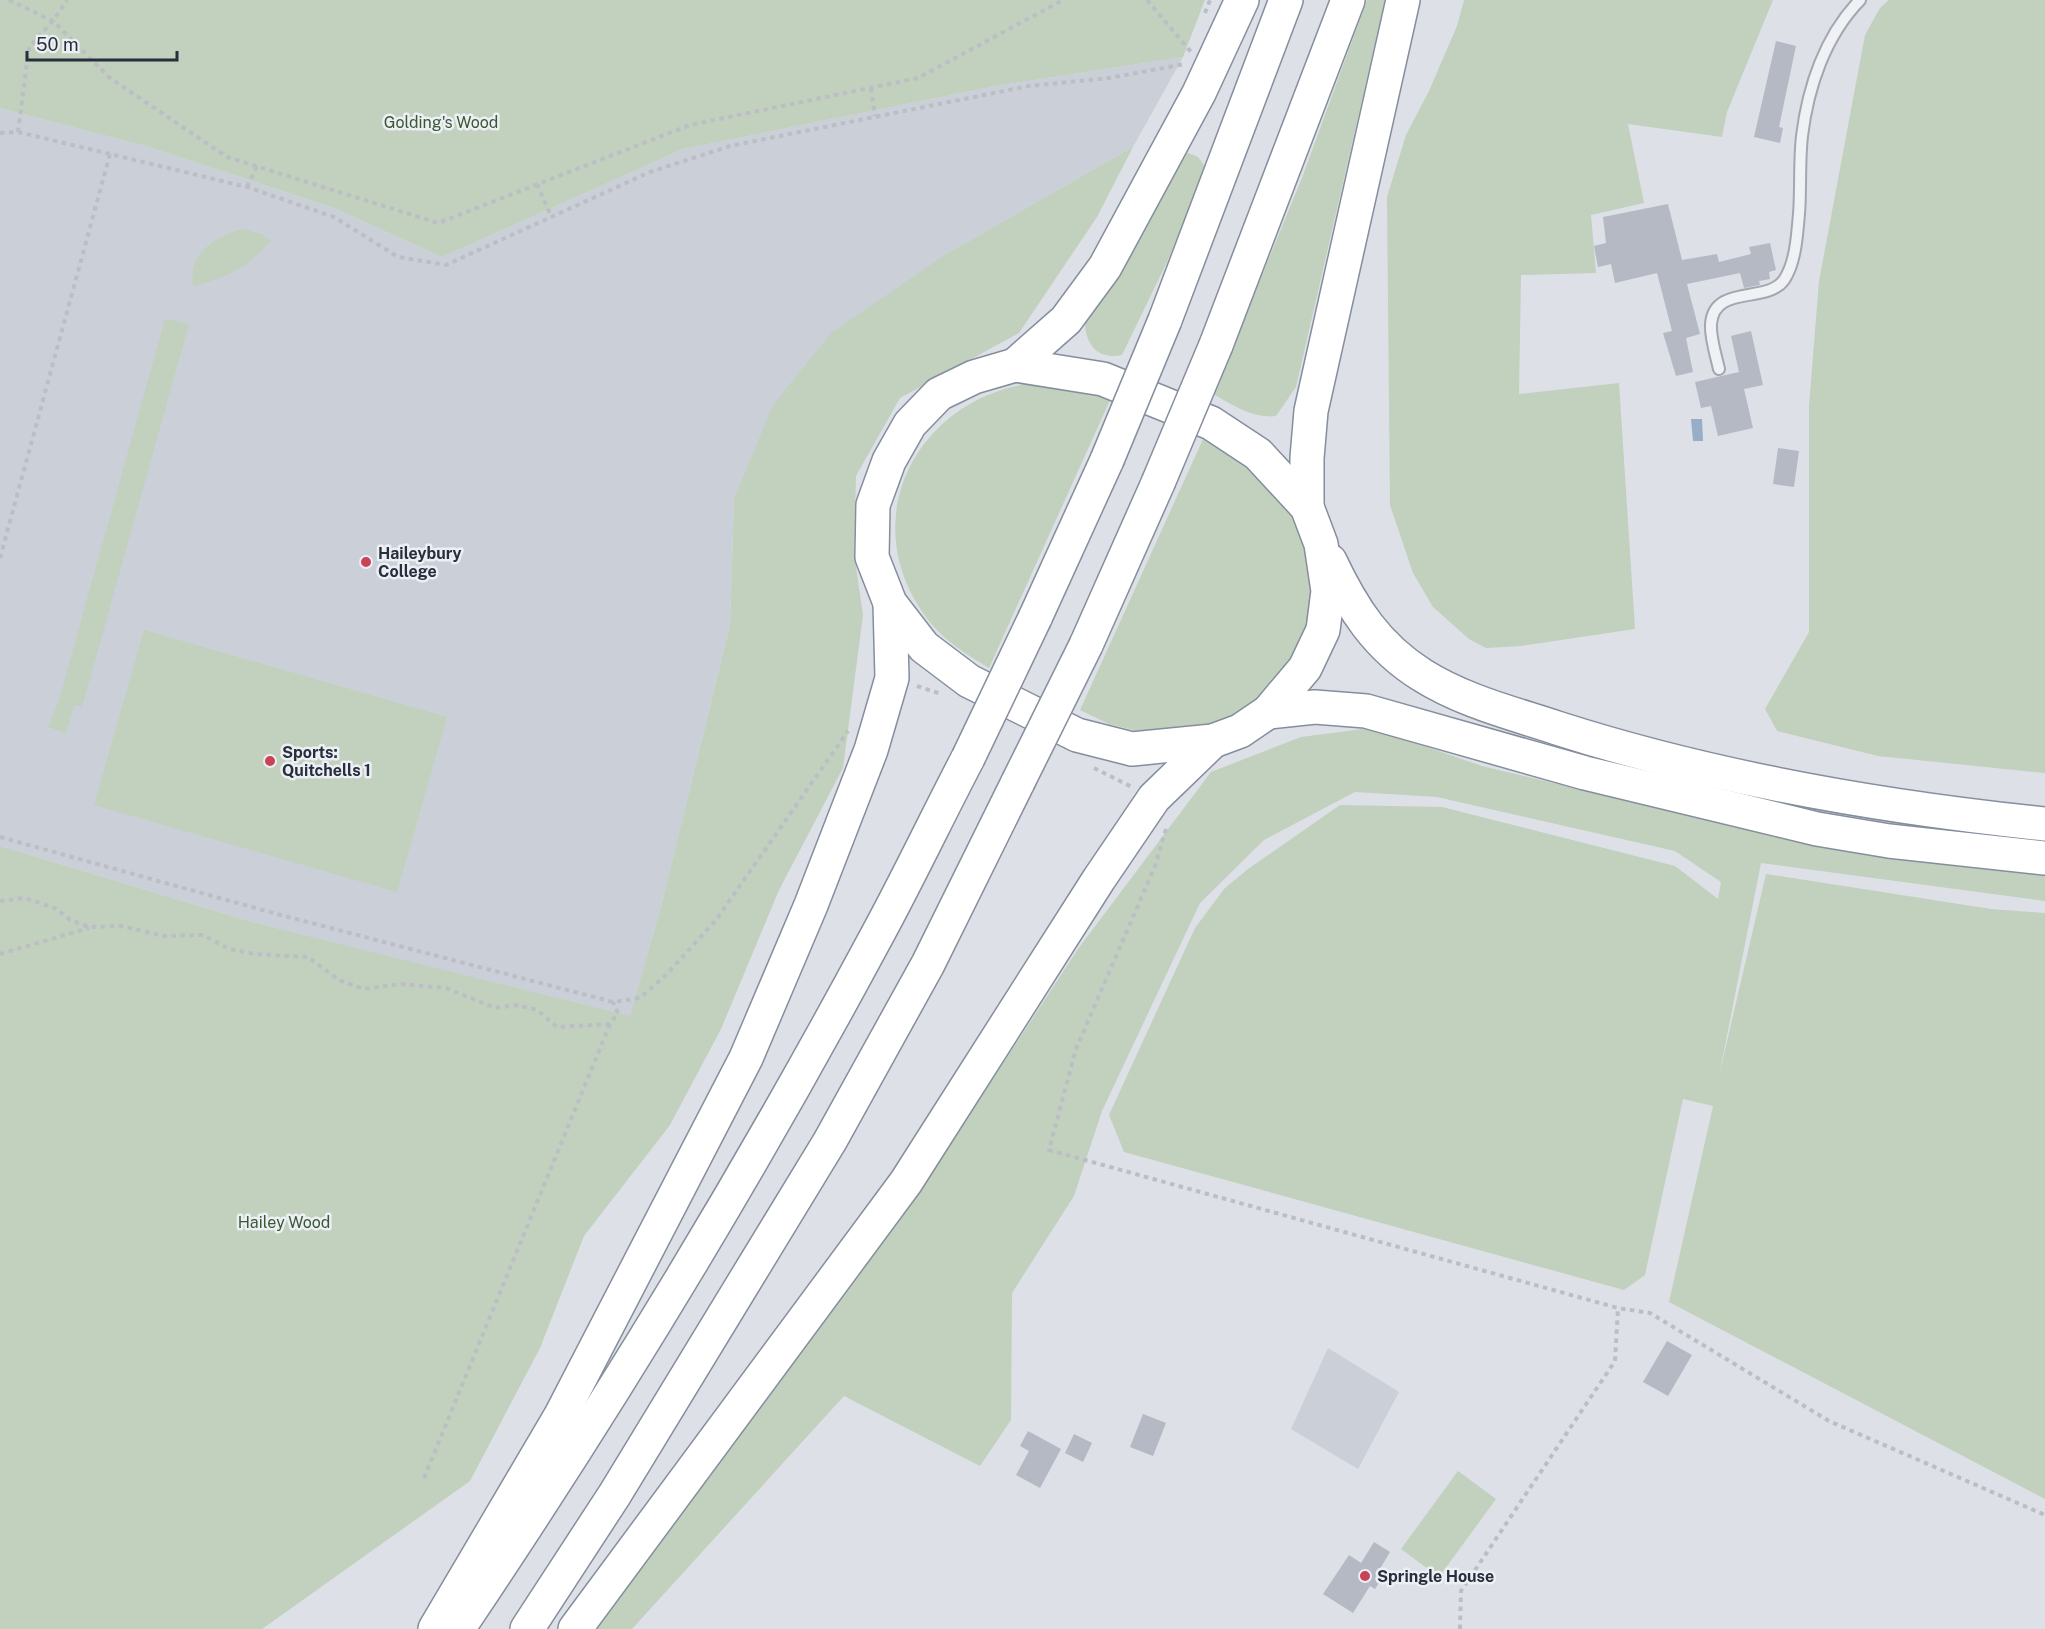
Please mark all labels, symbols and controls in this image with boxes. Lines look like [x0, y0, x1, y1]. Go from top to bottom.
scale bar [27, 24, 177, 62]
text: 50 m [36, 34, 79, 55]
park label: Golding's Wood [384, 113, 498, 132]
place label: Haileybury College [378, 544, 462, 581]
marker: Haileybury College [359, 555, 373, 569]
place label: Sports: Quitchells 1 [282, 743, 371, 780]
marker: Sports: Quitchells 1 [263, 754, 277, 768]
park label: Hailey Wood [238, 1213, 330, 1232]
place label: Springle House [1377, 1567, 1494, 1586]
marker: Springle House [1358, 1569, 1372, 1583]

